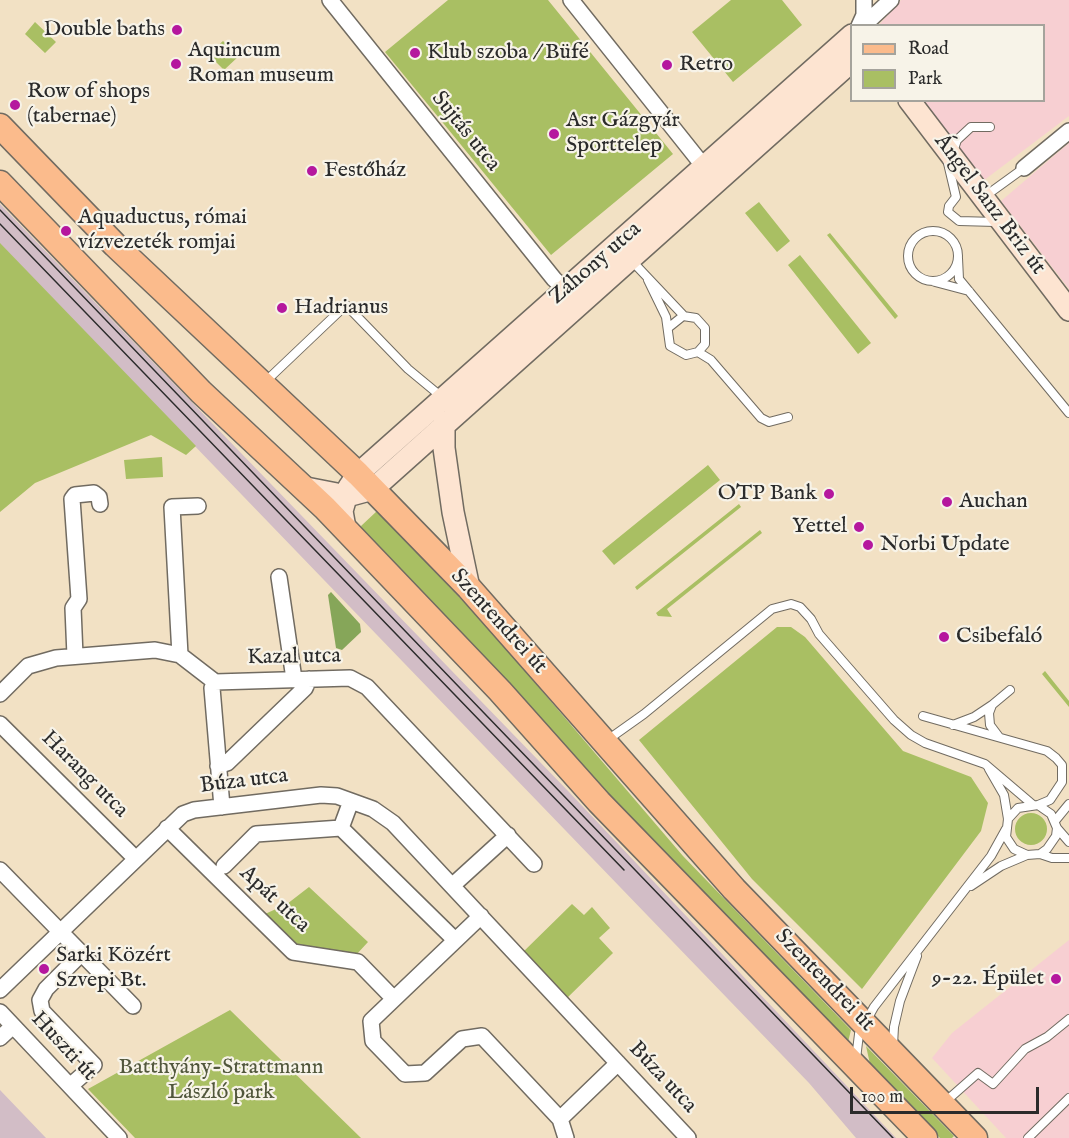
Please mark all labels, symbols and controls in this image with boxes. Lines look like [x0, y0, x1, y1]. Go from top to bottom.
place label: Double baths [43, 17, 165, 43]
marker: Double baths [170, 23, 184, 37]
legend [850, 24, 1045, 102]
place label: Aquincum Roman museum [188, 38, 334, 90]
text: Road [908, 38, 949, 61]
place label: Klub szoba / Büfé [427, 40, 589, 66]
marker: Klub szoba / Büfé [408, 46, 422, 60]
place label: Retro [679, 52, 733, 78]
marker: Aquincum Roman museum [169, 57, 183, 71]
marker: Retro [660, 58, 674, 72]
text: Park [908, 68, 942, 91]
place label: Row of shops (tabernae) [27, 79, 150, 130]
street label: Sujtás utca [425, 87, 505, 177]
marker: Row of shops (tabernae) [8, 98, 22, 112]
place label: Asr Gázgyár Sporttelep [566, 108, 680, 160]
marker: Asr Gázgyár Sporttelep [547, 127, 561, 141]
street label: Ángel Sanz Briz út [927, 129, 1051, 281]
place label: Festőház [324, 158, 406, 184]
marker: Festőház [305, 164, 319, 178]
place label: Aquaductus, római vízvezeték romjai [78, 205, 247, 256]
street label: Záhony utca [545, 217, 647, 311]
marker: Aquaductus, római vízvezeték romjai [59, 224, 73, 238]
place label: Hadrianus [294, 295, 388, 321]
marker: Hadrianus [275, 301, 289, 315]
place label: OTP Bank [718, 481, 817, 507]
marker: OTP Bank [822, 487, 836, 501]
place label: Auchan [959, 489, 1028, 515]
marker: Auchan [940, 495, 954, 509]
place label: Yettel [792, 514, 847, 540]
marker: Yettel [852, 520, 866, 534]
place label: Norbi Update [880, 532, 1010, 558]
marker: Norbi Update [861, 538, 875, 552]
street label: Szentendrei út [444, 564, 552, 680]
place label: Csibefaló [956, 624, 1042, 650]
marker: Csibefaló [937, 630, 951, 644]
street label: Kazal utca [247, 644, 341, 672]
street label: Harang utca [35, 726, 133, 824]
street label: Búza utca [199, 764, 289, 800]
street label: Apát utca [233, 861, 315, 939]
street label: Szentendrei út [769, 924, 879, 1038]
place label: Sarki Közért Szvepi Bt. [56, 943, 171, 994]
marker: Sarki Közért Szvepi Bt. [37, 962, 51, 976]
place label: 9-22. Épület [932, 966, 1044, 992]
marker: 9-22. Épület [1049, 972, 1063, 986]
street label: Huszti út [24, 1007, 102, 1087]
street label: Búza utca [622, 1037, 702, 1119]
park label: Batthyány-Strattmann László park [119, 1055, 323, 1106]
scale bar [853, 1075, 1042, 1113]
text: 100 m [861, 1086, 903, 1109]

